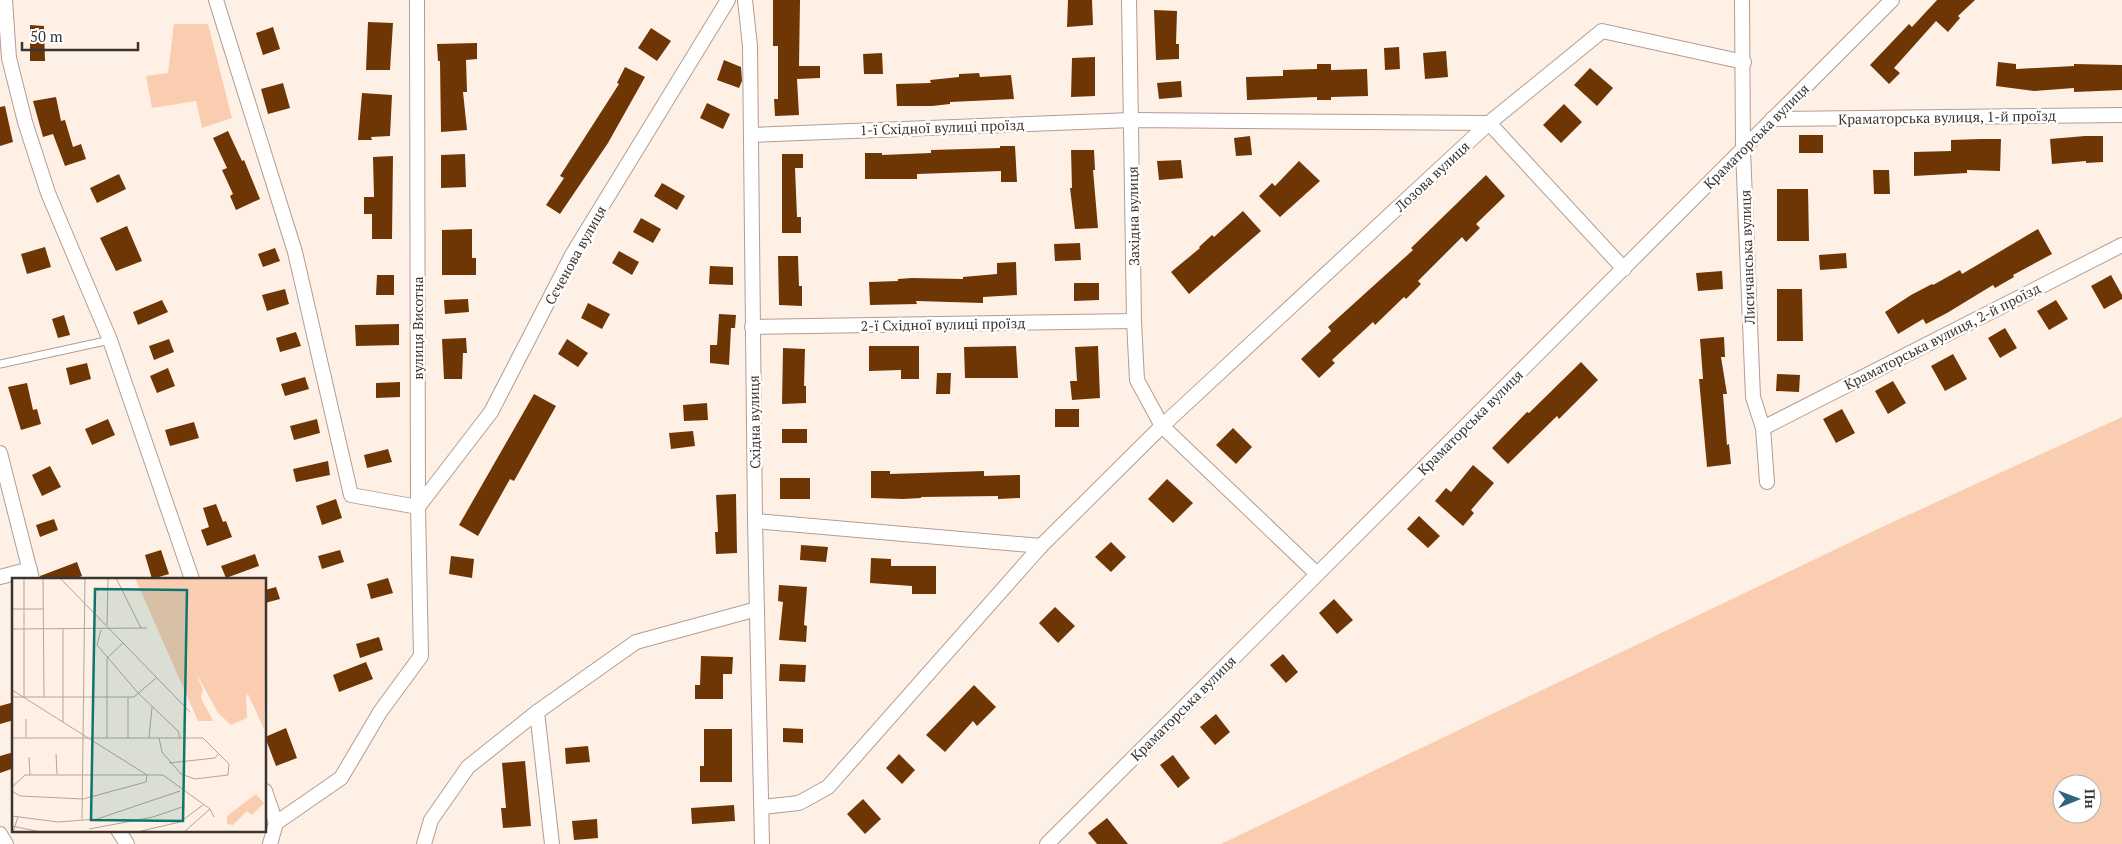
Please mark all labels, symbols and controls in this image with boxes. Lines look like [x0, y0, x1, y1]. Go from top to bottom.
scale bar [22, 20, 139, 52]
text: 50 m [30, 26, 63, 46]
street label: Краматорська вулиця [1699, 79, 1813, 193]
street label: Краматорська вулиця, 1-й проїзд [1838, 106, 2056, 128]
street label: 1-ї Східної вулиці проїзд [859, 115, 1025, 139]
street label: Лозова вулиця [1390, 136, 1473, 216]
street label: Західна вулиця [1123, 166, 1143, 266]
street label: Лисичанська вулиця [1735, 190, 1759, 325]
street label: Сєченова вулиця [540, 202, 610, 308]
street label: вулиця Висотна [408, 276, 427, 380]
street label: Краматорська вулиця, 2-й проїзд [1841, 278, 2043, 394]
street label: 2-ї Східної вулиці проїзд [860, 313, 1026, 335]
street label: Краматорська вулиця [1413, 365, 1527, 479]
street label: Східна вулиця [744, 375, 764, 469]
inset map [12, 578, 266, 832]
street label: Краматорська вулиця [1126, 651, 1240, 765]
north arrow [2052, 774, 2102, 824]
text: Пн [2081, 789, 2100, 809]

